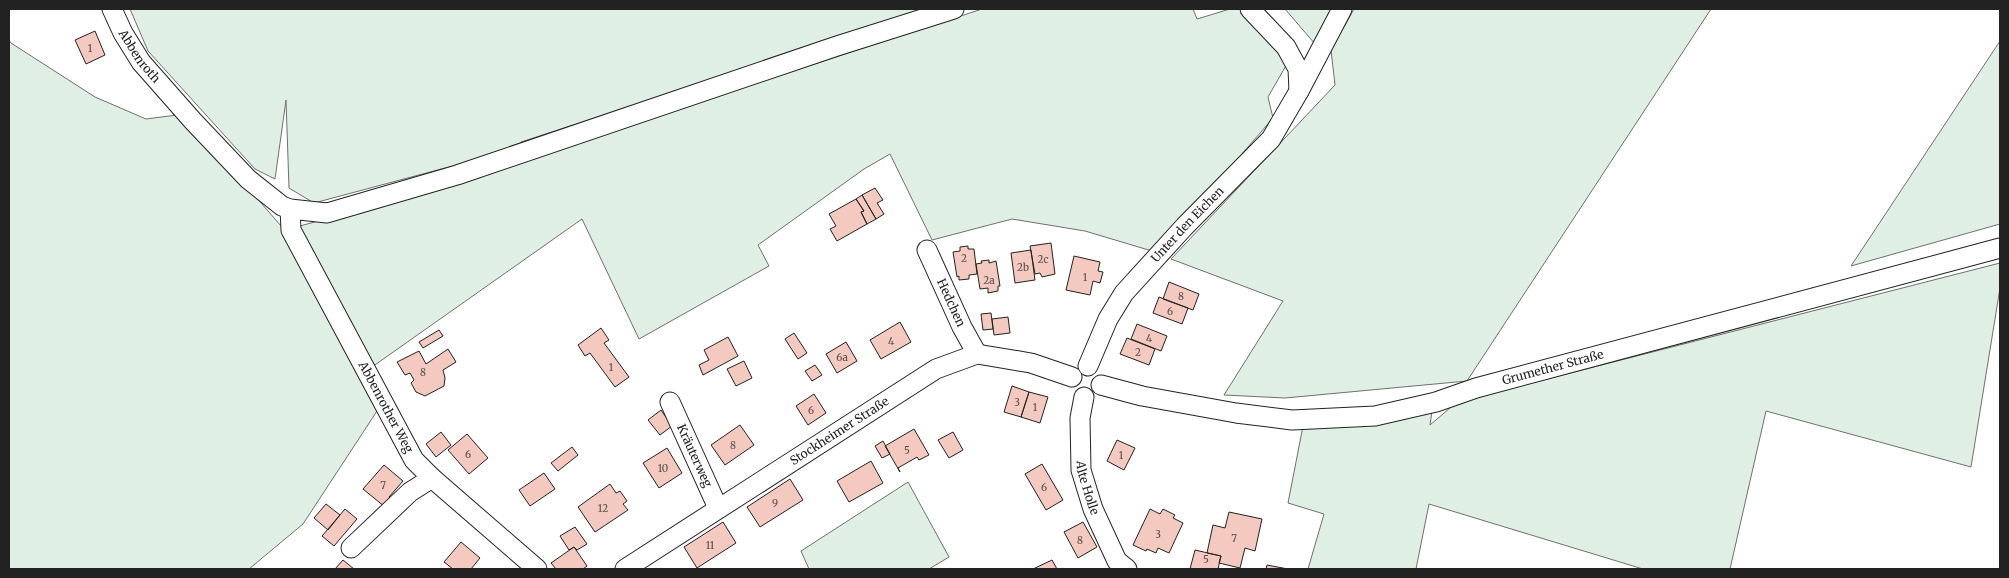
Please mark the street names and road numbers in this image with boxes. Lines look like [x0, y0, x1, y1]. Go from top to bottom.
street label: Abbenroth [115, 26, 164, 86]
street label: Unter den Eichen [1148, 183, 1227, 265]
street label: Hedchen [934, 276, 969, 329]
street label: Grumether Straße [1500, 346, 1605, 388]
street label: Abbenrother Weg [355, 358, 417, 456]
street label: Stockheimer Straße [787, 393, 891, 468]
street label: Kräuterweg [674, 422, 716, 490]
street label: Alte Holle [1074, 460, 1103, 517]

